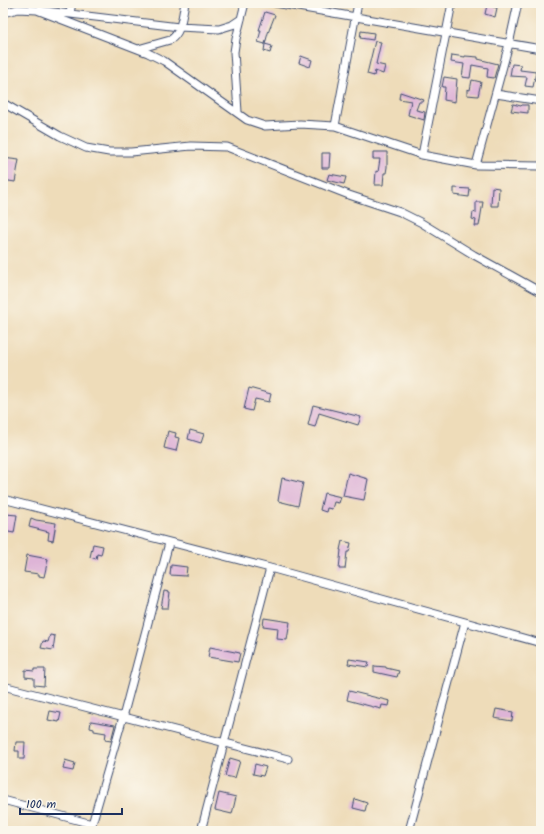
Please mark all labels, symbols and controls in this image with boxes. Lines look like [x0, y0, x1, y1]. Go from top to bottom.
scale bar [20, 790, 122, 816]
text: 100 m [26, 795, 57, 814]

